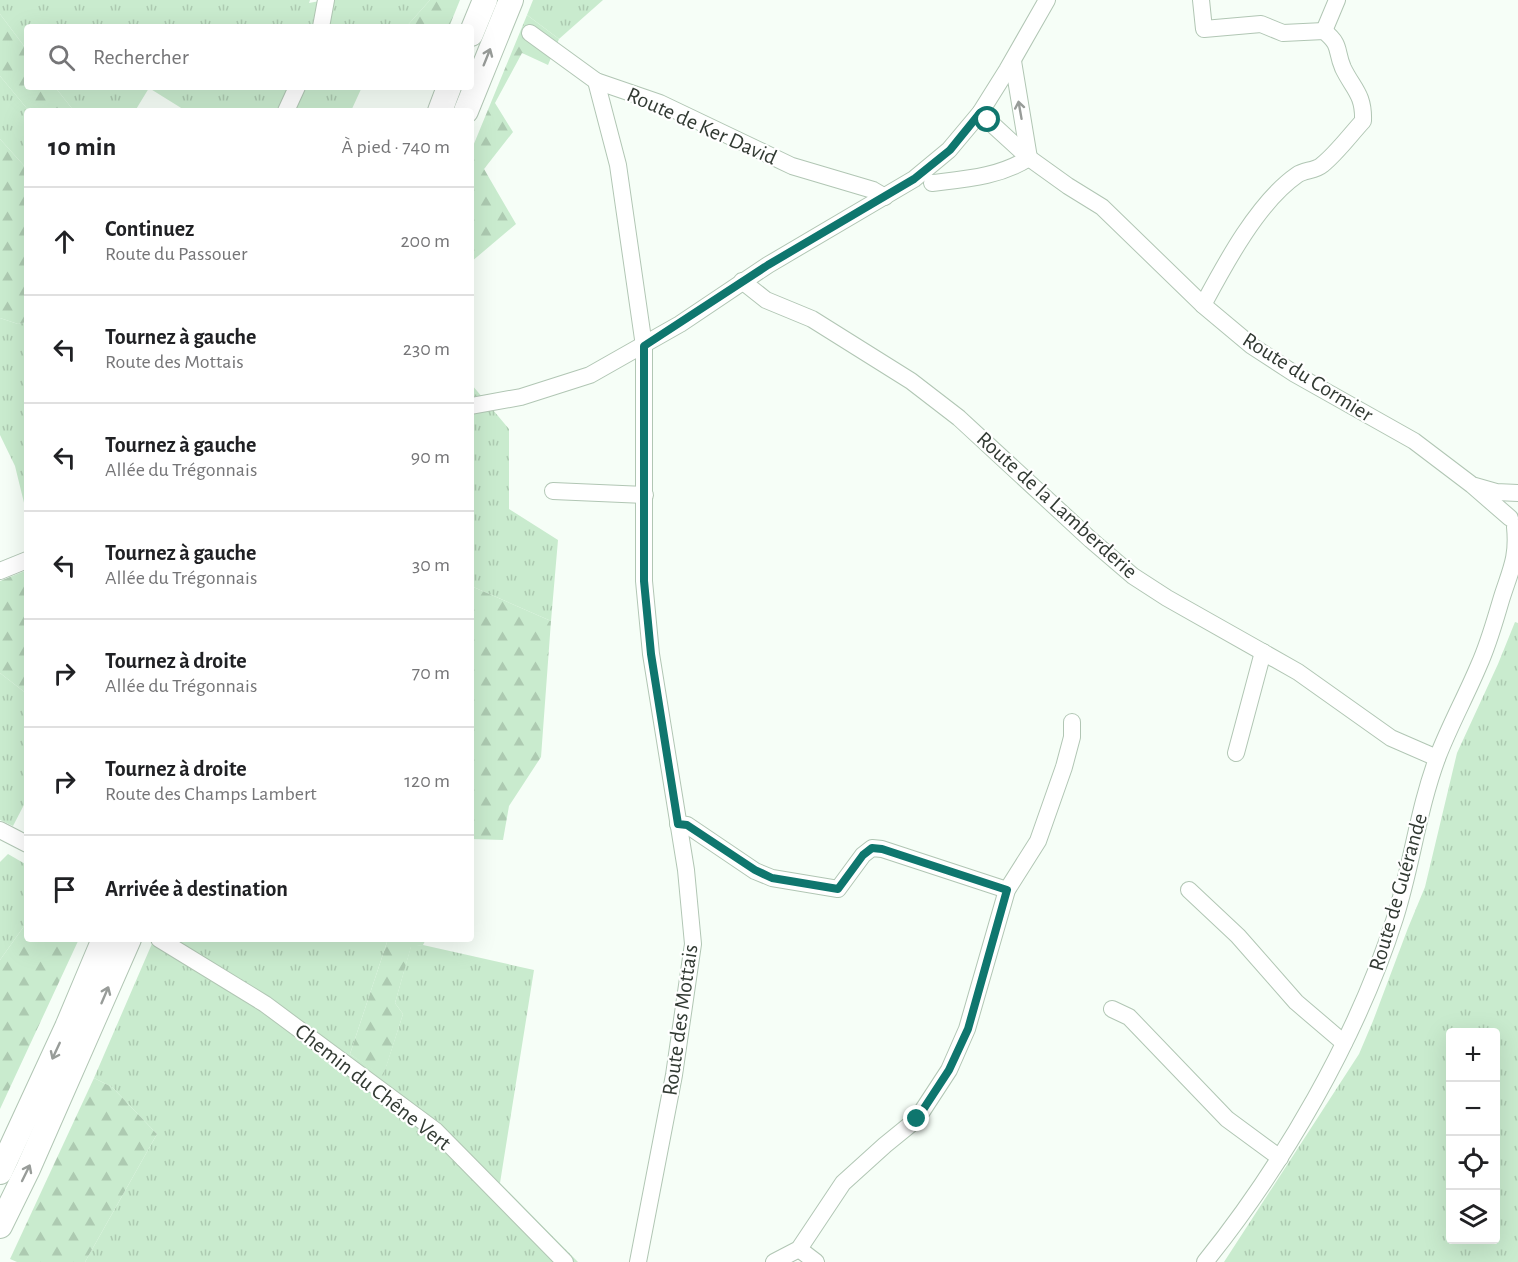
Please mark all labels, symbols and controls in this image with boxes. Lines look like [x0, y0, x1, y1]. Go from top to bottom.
search box [24, 24, 474, 90]
icon: search [45, 41, 78, 74]
text: Rechercher [93, 46, 189, 68]
one-way arrow [483, 48, 494, 66]
street label: Route de Ker David [624, 83, 780, 169]
one-way arrow [1014, 100, 1025, 120]
route start [974, 106, 1000, 132]
text: 10 min [48, 134, 116, 160]
text: À pied · 740 m [342, 137, 450, 157]
text: Continuez [105, 218, 194, 240]
icon: ahead [48, 225, 81, 258]
text: 200 m [400, 231, 450, 251]
text: Route du Passouer [105, 244, 247, 264]
text: Tournez à gauche [105, 326, 256, 348]
street label: Route du Cormier [1239, 328, 1377, 426]
icon: left [48, 333, 81, 366]
text: 230 m [403, 339, 450, 359]
text: Route des Mottais [105, 352, 244, 372]
street label: Route de la Lamberderie [972, 427, 1142, 583]
text: Tournez à gauche [105, 434, 256, 456]
icon: left [48, 441, 81, 474]
text: 90 m [411, 447, 450, 467]
text: Allée du Trégonnais [105, 460, 257, 480]
text: Tournez à gauche [105, 542, 256, 564]
icon: left [48, 549, 81, 582]
text: 30 m [412, 555, 450, 575]
text: Allée du Trégonnais [105, 568, 257, 588]
text: Tournez à droite [105, 650, 247, 672]
icon: right [48, 657, 81, 690]
text: 70 m [412, 663, 450, 683]
text: Allée du Trégonnais [105, 676, 257, 696]
text: Tournez à droite [105, 758, 247, 780]
icon: right [48, 765, 81, 798]
text: 120 m [404, 771, 450, 791]
text: Route des Champs Lambert [105, 784, 317, 804]
street label: Route de Guérande [1365, 811, 1431, 973]
icon: arrive [48, 873, 81, 906]
text: Arrivée à destination [105, 878, 288, 900]
street label: Route des Mottais [658, 943, 702, 1097]
one-way arrow [100, 987, 111, 1005]
street label: Chemin du Chêne Vert [291, 1020, 455, 1154]
map controls [1446, 1028, 1500, 1244]
button: + [1446, 1028, 1500, 1082]
one-way arrow [50, 1041, 62, 1059]
button: − [1446, 1082, 1500, 1136]
route end [903, 1105, 929, 1131]
button: locate [1446, 1136, 1500, 1190]
one-way arrow [20, 1165, 32, 1183]
button: layers [1446, 1190, 1500, 1244]

